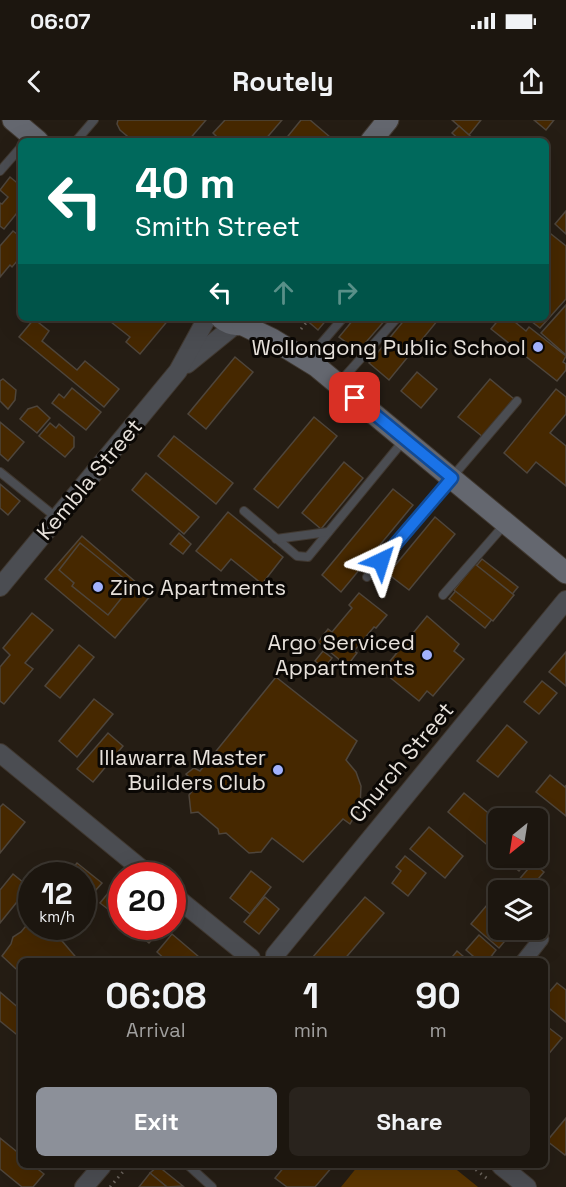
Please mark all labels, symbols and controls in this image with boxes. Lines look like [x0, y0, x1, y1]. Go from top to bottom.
text: 06:07 [30, 7, 90, 35]
text: Routely [232, 64, 334, 99]
icon: back [18, 65, 51, 98]
icon: share [515, 65, 548, 98]
text: 40 m [135, 157, 235, 210]
icon: left [36, 162, 114, 240]
text: Smith Street [135, 209, 300, 244]
icon: left [204, 276, 237, 309]
icon: ahead [267, 276, 300, 309]
icon: right [330, 276, 363, 309]
place label: Wollongong Public School [251, 333, 526, 361]
marker: Wollongong Public School [531, 340, 545, 354]
pin [329, 372, 380, 423]
icon: arrive [338, 381, 371, 414]
street label: Kembla Street [30, 413, 148, 545]
position arrow [349, 529, 413, 593]
place label: Zinc Apartments [110, 573, 286, 601]
marker: Zinc Apartments [91, 580, 105, 594]
place label: Argo Serviced Appartments [267, 628, 415, 681]
marker: Argo Serviced Appartments [420, 648, 434, 662]
street label: Church Street [343, 696, 459, 828]
place label: Illawarra Master Builders Club [99, 743, 266, 796]
marker: Illawarra Master Builders Club [271, 763, 285, 777]
north arrow [488, 808, 548, 868]
map controls [488, 808, 548, 940]
speed limit sign: 20 [108, 862, 186, 940]
text: 12 [41, 874, 73, 913]
button: layers [488, 880, 548, 940]
text: km/h [39, 907, 75, 926]
text: 06:08 [105, 973, 206, 1019]
text: 1 [303, 973, 319, 1019]
text: 90 [415, 973, 461, 1019]
text: Arrival [126, 1017, 186, 1043]
text: min [294, 1017, 328, 1043]
text: m [429, 1017, 447, 1043]
button: Exit [36, 1087, 277, 1156]
button: Share [289, 1087, 530, 1156]

